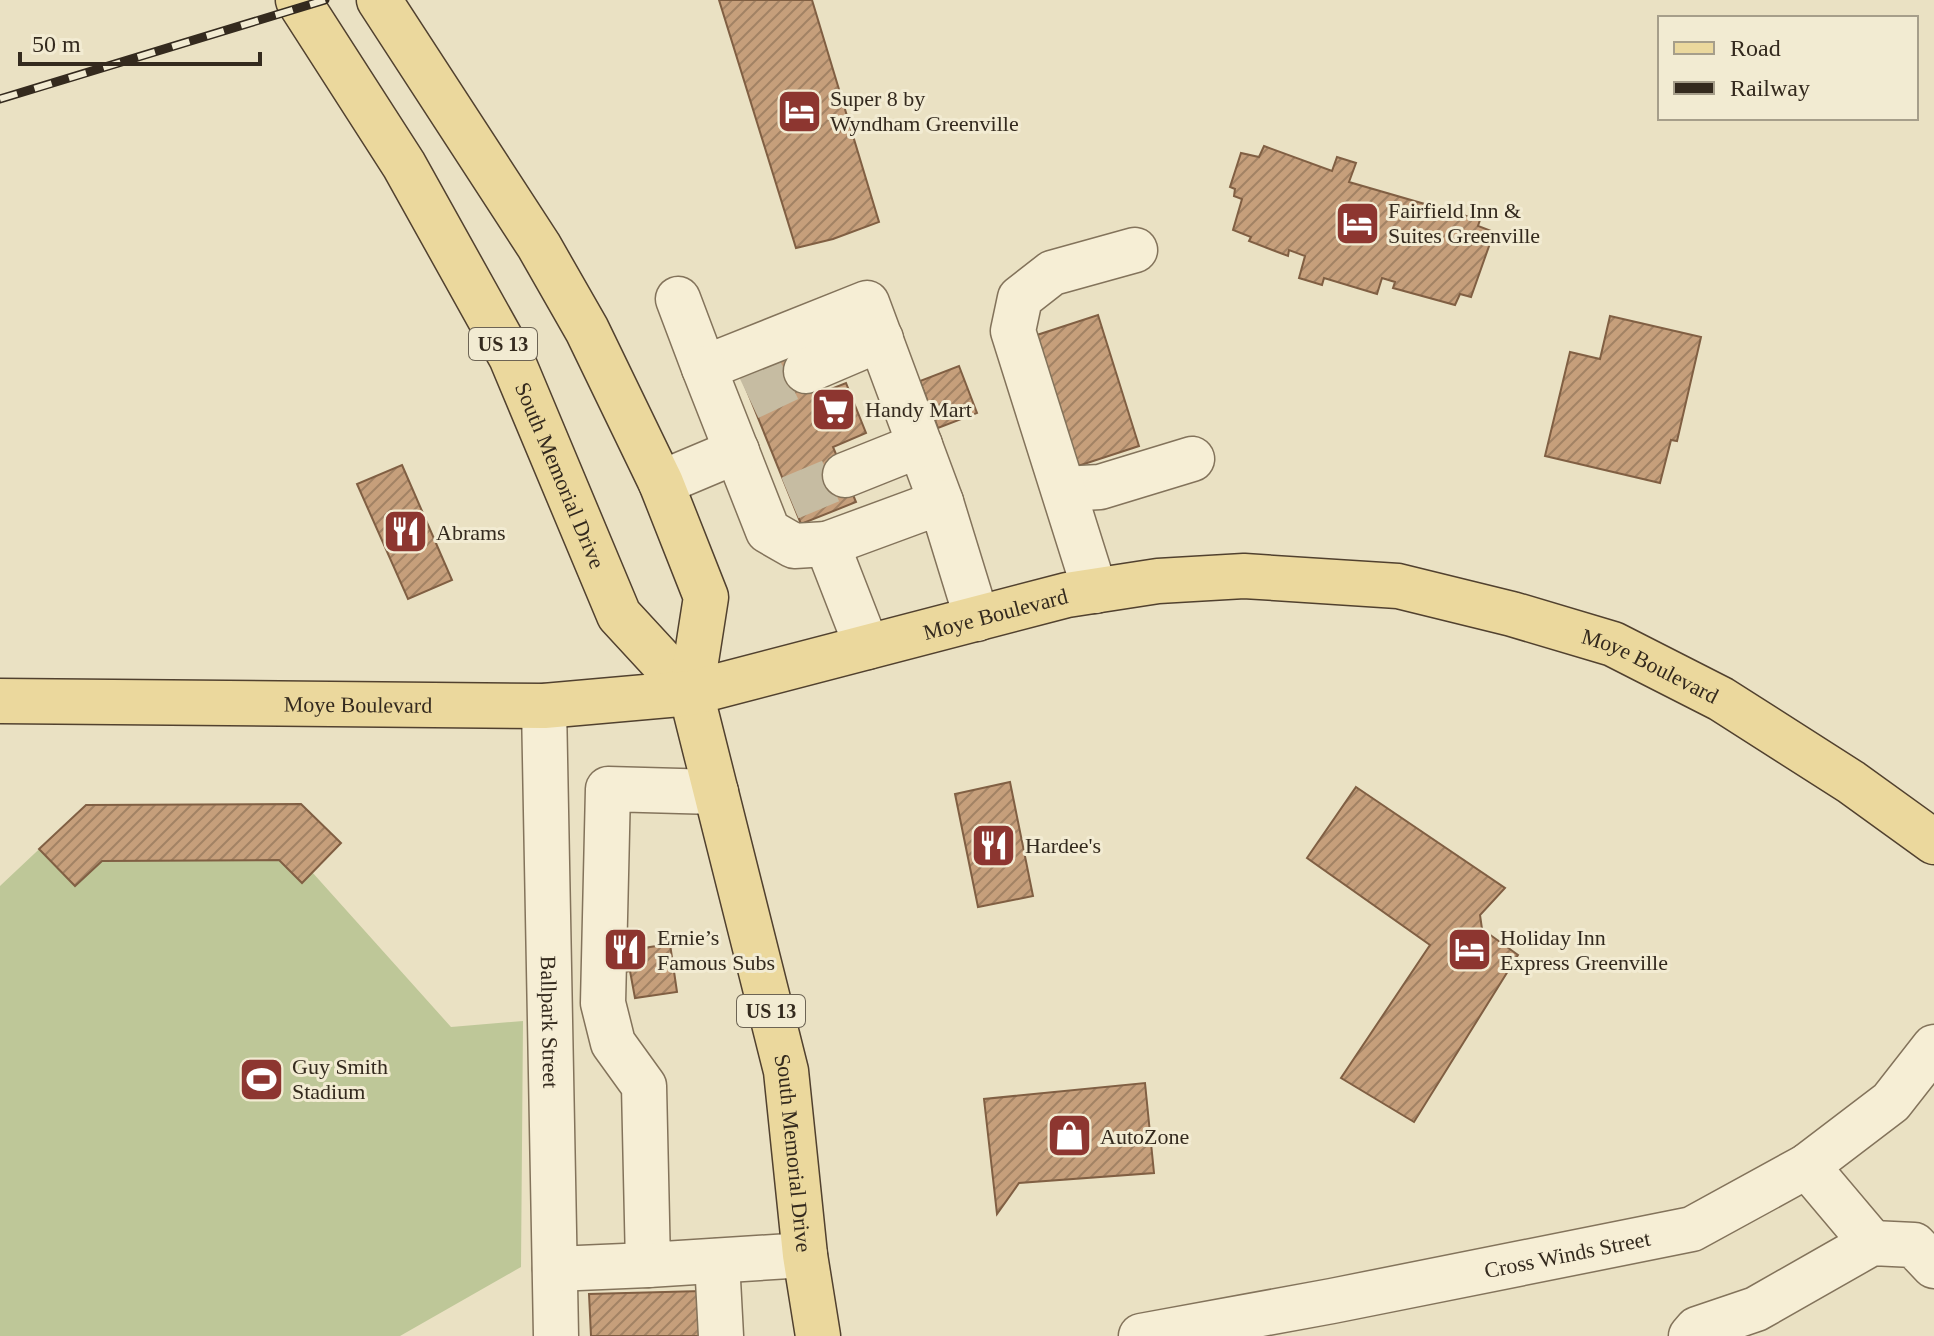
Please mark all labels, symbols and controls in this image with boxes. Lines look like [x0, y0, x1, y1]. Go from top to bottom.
scale bar [20, 16, 260, 66]
legend [1658, 16, 1918, 120]
text: 50 m [32, 31, 81, 57]
text: Road [1730, 35, 1781, 61]
text: Railway [1730, 75, 1810, 101]
place label: Super 8 by Wyndham Greenville [830, 86, 1019, 136]
hotel icon: Super 8 by Wyndham Greenville [775, 87, 823, 135]
place label: Fairfield Inn & Suites Greenville [1388, 198, 1540, 248]
hotel icon: Fairfield Inn & Suites Greenville [1333, 199, 1381, 247]
road number: US 13 [469, 328, 537, 360]
street label: South Memorial Drive [510, 378, 610, 572]
supermarket icon: Handy Mart [810, 385, 858, 433]
place label: Handy Mart [865, 397, 972, 422]
restaurant icon: Abrams [381, 508, 429, 556]
place label: Abrams [436, 520, 506, 545]
street label: Moye Boulevard [920, 583, 1070, 645]
street label: Moye Boulevard [1579, 623, 1723, 708]
street label: Moye Boulevard [284, 691, 432, 717]
restaurant icon: Hardee's [970, 821, 1018, 869]
place label: Hardee's [1025, 833, 1101, 858]
place label: Ernie’s Famous Subs [657, 925, 775, 975]
place label: Holiday Inn Express Greenville [1500, 925, 1668, 975]
restaurant icon: Ernie’s Famous Subs [602, 926, 650, 974]
hotel icon: Holiday Inn Express Greenville [1445, 926, 1493, 974]
street label: Ballpark Street [536, 955, 564, 1088]
road number: US 13 [737, 995, 805, 1027]
street label: South Memorial Drive [770, 1051, 817, 1253]
place label: Guy Smith Stadium [292, 1054, 388, 1104]
sports icon: Guy Smith Stadium [237, 1055, 285, 1103]
shop icon: AutoZone [1045, 1112, 1093, 1160]
place label: AutoZone [1100, 1124, 1189, 1149]
street label: Cross Winds Street [1482, 1225, 1652, 1283]

